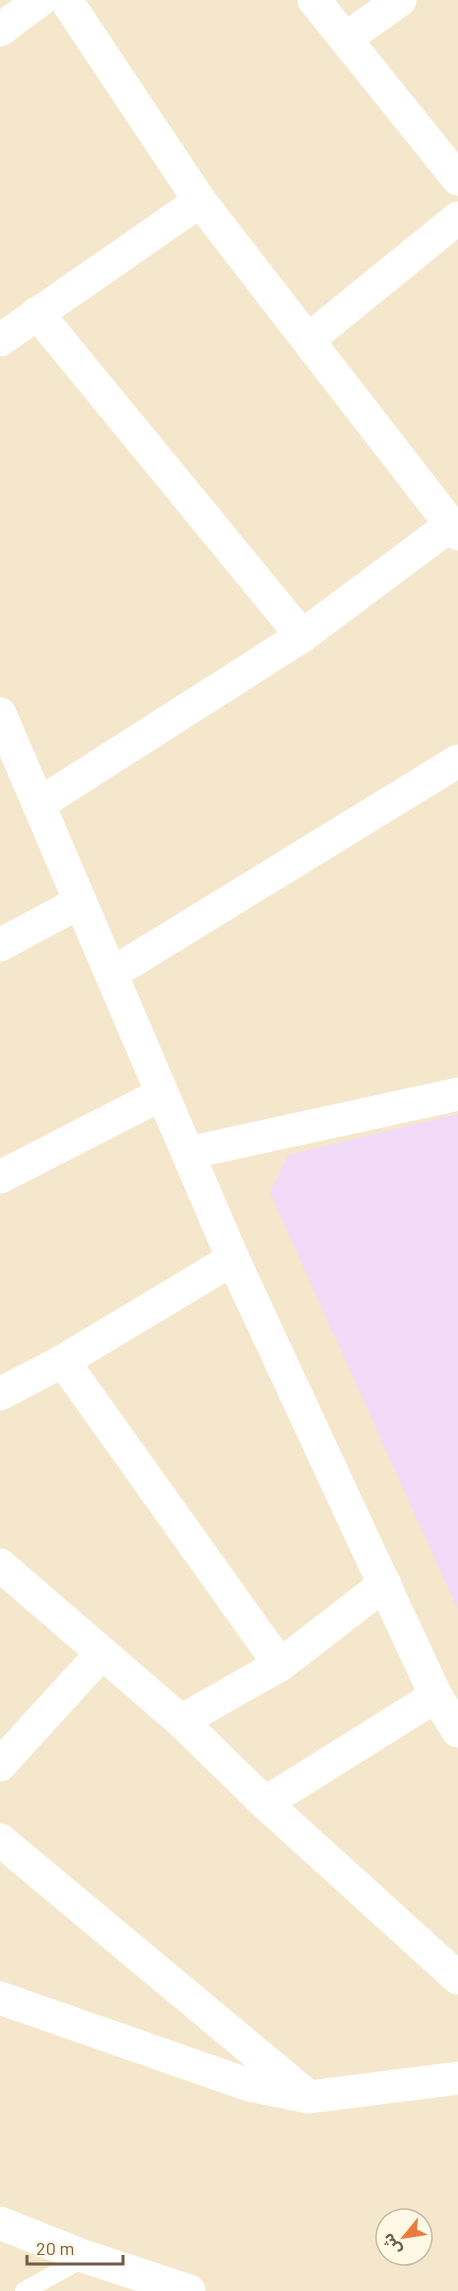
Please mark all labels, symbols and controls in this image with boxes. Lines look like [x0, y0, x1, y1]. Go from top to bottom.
north arrow [374, 2207, 434, 2267]
scale bar [27, 2228, 123, 2266]
text: ش [377, 2230, 405, 2259]
text: 20 m [36, 2237, 74, 2259]

